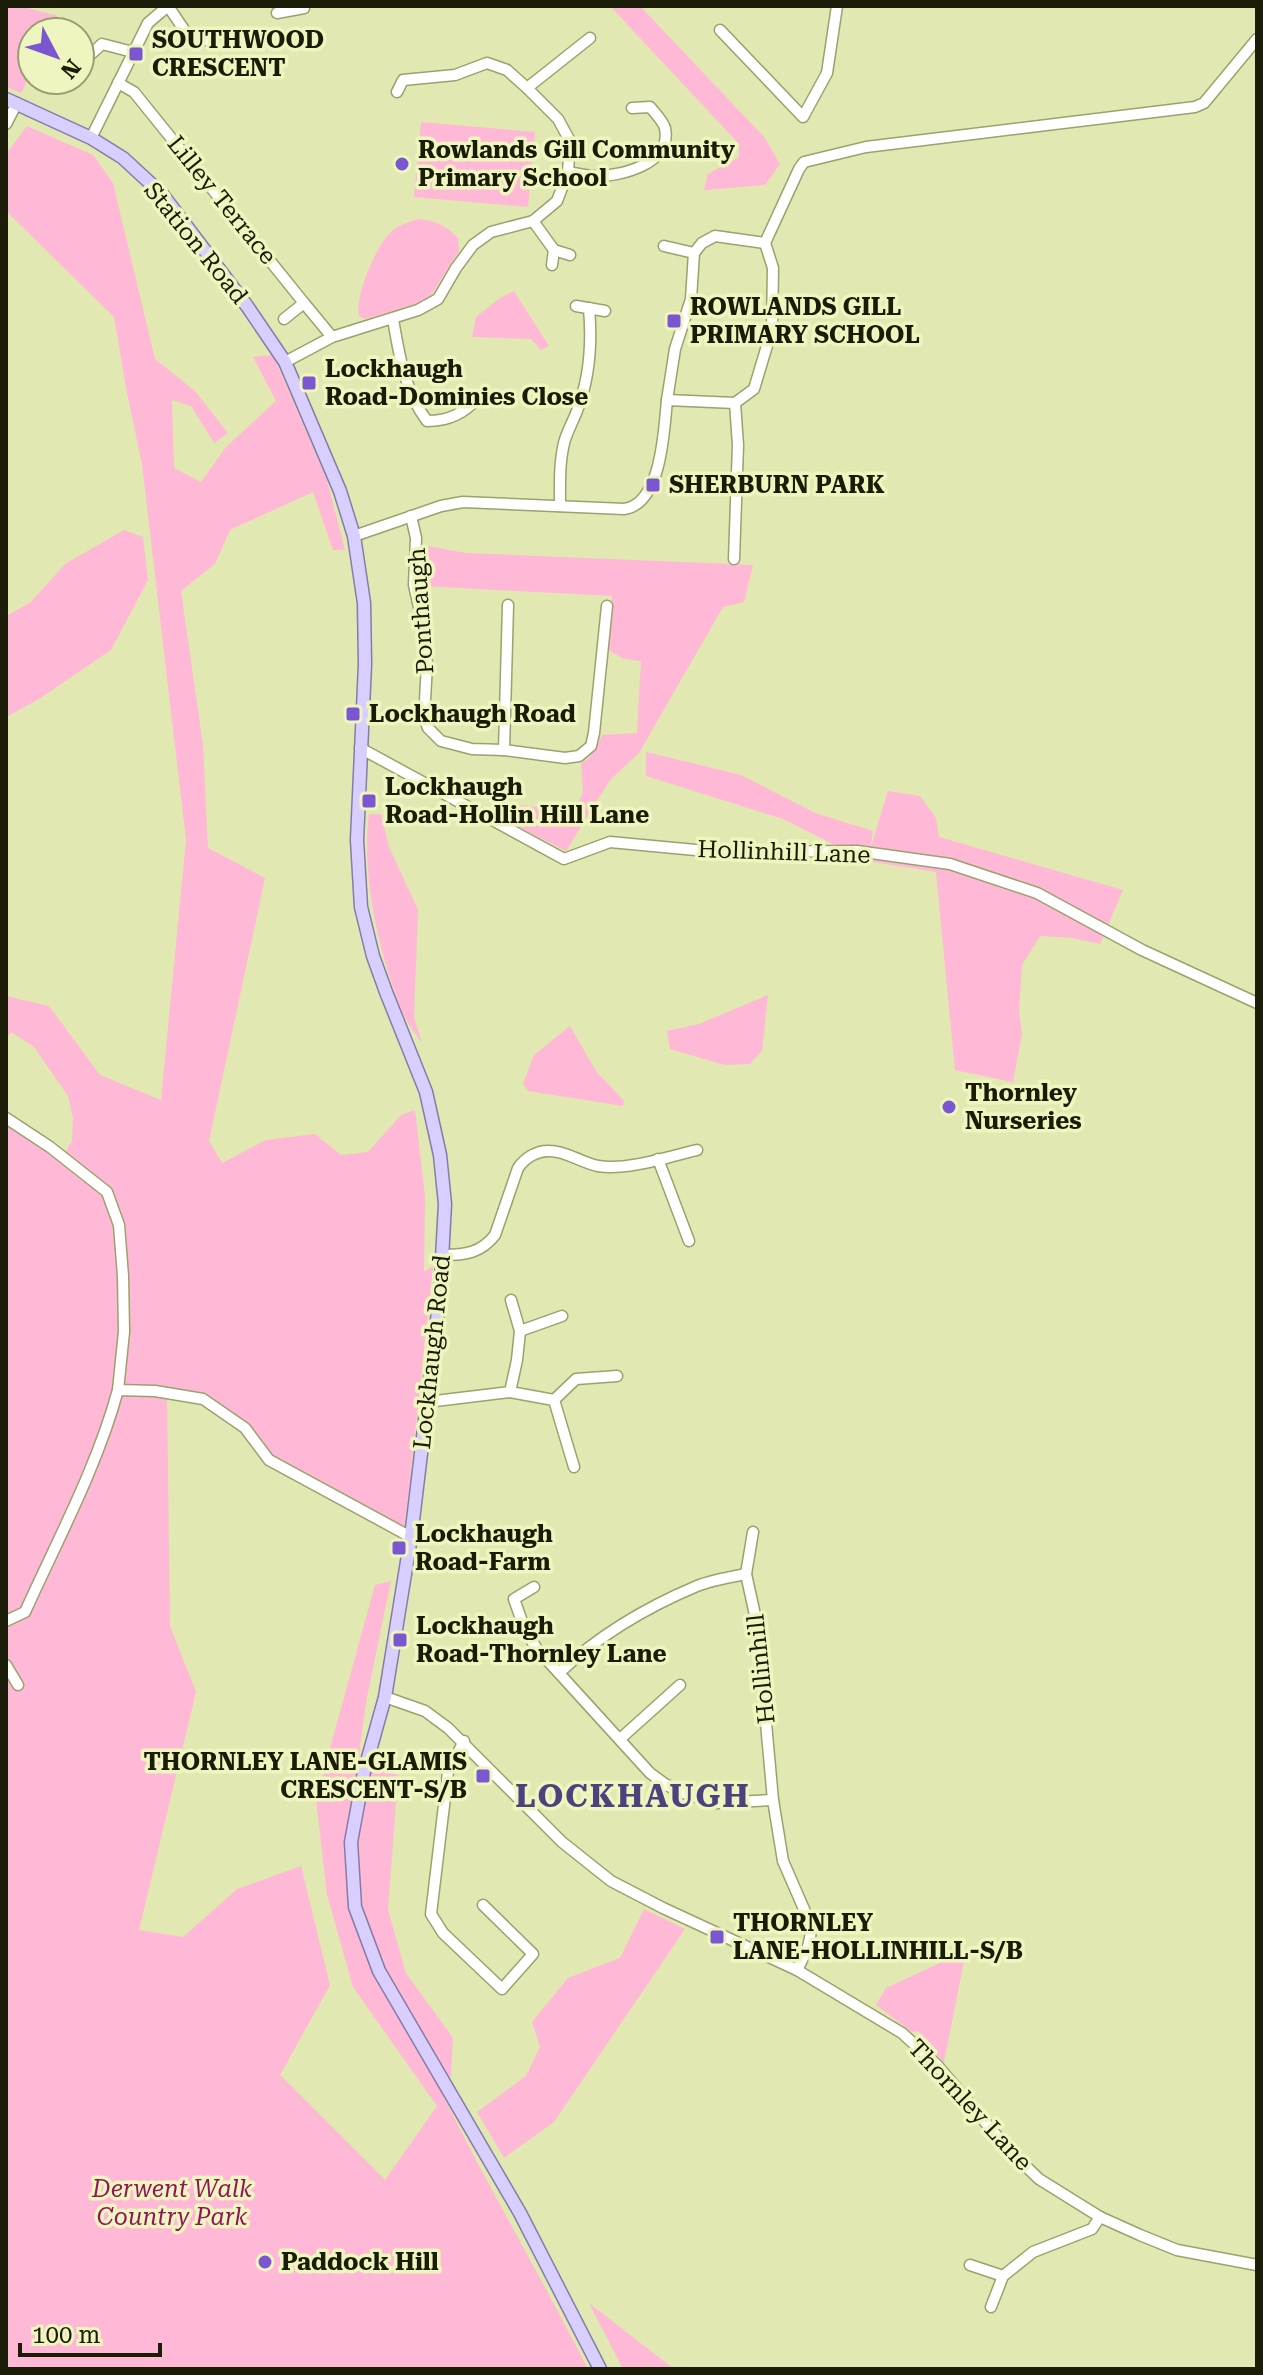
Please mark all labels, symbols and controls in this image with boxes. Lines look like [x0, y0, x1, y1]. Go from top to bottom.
north arrow [16, 16, 96, 96]
place label: SOUTHWOOD CRESCENT [152, 26, 324, 82]
marker: SOUTHWOOD CRESCENT [127, 45, 145, 63]
text: N [56, 54, 86, 83]
street label: Lilley Terrace [162, 130, 282, 270]
place label: Rowlands Gill Community Primary School [418, 136, 736, 192]
marker: Rowlands Gill Community Primary School [393, 155, 411, 173]
street label: Station Road [138, 177, 254, 309]
place label: ROWLANDS GILL PRIMARY SCHOOL [690, 293, 920, 349]
marker: ROWLANDS GILL PRIMARY SCHOOL [665, 312, 683, 330]
place label: Lockhaugh Road-Dominies Close [325, 355, 588, 411]
marker: Lockhaugh Road-Dominies Close [300, 374, 318, 392]
place label: SHERBURN PARK [669, 471, 885, 499]
marker: SHERBURN PARK [644, 476, 662, 494]
street label: Ponthaugh [403, 547, 439, 675]
place label: Lockhaugh Road [369, 700, 576, 728]
marker: Lockhaugh Road [344, 705, 362, 723]
place label: Lockhaugh Road-Hollin Hill Lane [385, 773, 649, 829]
marker: Lockhaugh Road-Hollin Hill Lane [360, 792, 378, 810]
street label: Hollinhill Lane [697, 835, 871, 869]
place label: Thornley Nurseries [965, 1079, 1082, 1135]
marker: Thornley Nurseries [940, 1098, 958, 1116]
street label: Lockhaugh Road [408, 1253, 456, 1451]
place label: Lockhaugh Road-Farm [415, 1520, 553, 1576]
marker: Lockhaugh Road-Farm [390, 1539, 408, 1557]
place label: Lockhaugh Road-Thornley Lane [416, 1612, 667, 1668]
street label: Hollinhill [741, 1613, 781, 1725]
marker: Lockhaugh Road-Thornley Lane [391, 1631, 409, 1649]
place label: THORNLEY LANE-GLAMIS CRESCENT-S/B [144, 1748, 467, 1804]
marker: THORNLEY LANE-GLAMIS CRESCENT-S/B [474, 1767, 492, 1785]
district label: LOCKHAUGH [515, 1777, 751, 1815]
place label: THORNLEY LANE-HOLLINHILL-S/B [733, 1909, 1023, 1965]
marker: THORNLEY LANE-HOLLINHILL-S/B [708, 1928, 726, 1946]
street label: Thornley Lane [902, 2034, 1038, 2176]
park label: Derwent Walk Country Park [91, 2175, 252, 2231]
place label: Paddock Hill [281, 2248, 439, 2276]
marker: Paddock Hill [256, 2253, 274, 2271]
scale bar [20, 2307, 160, 2357]
text: 100 m [32, 2321, 100, 2349]

